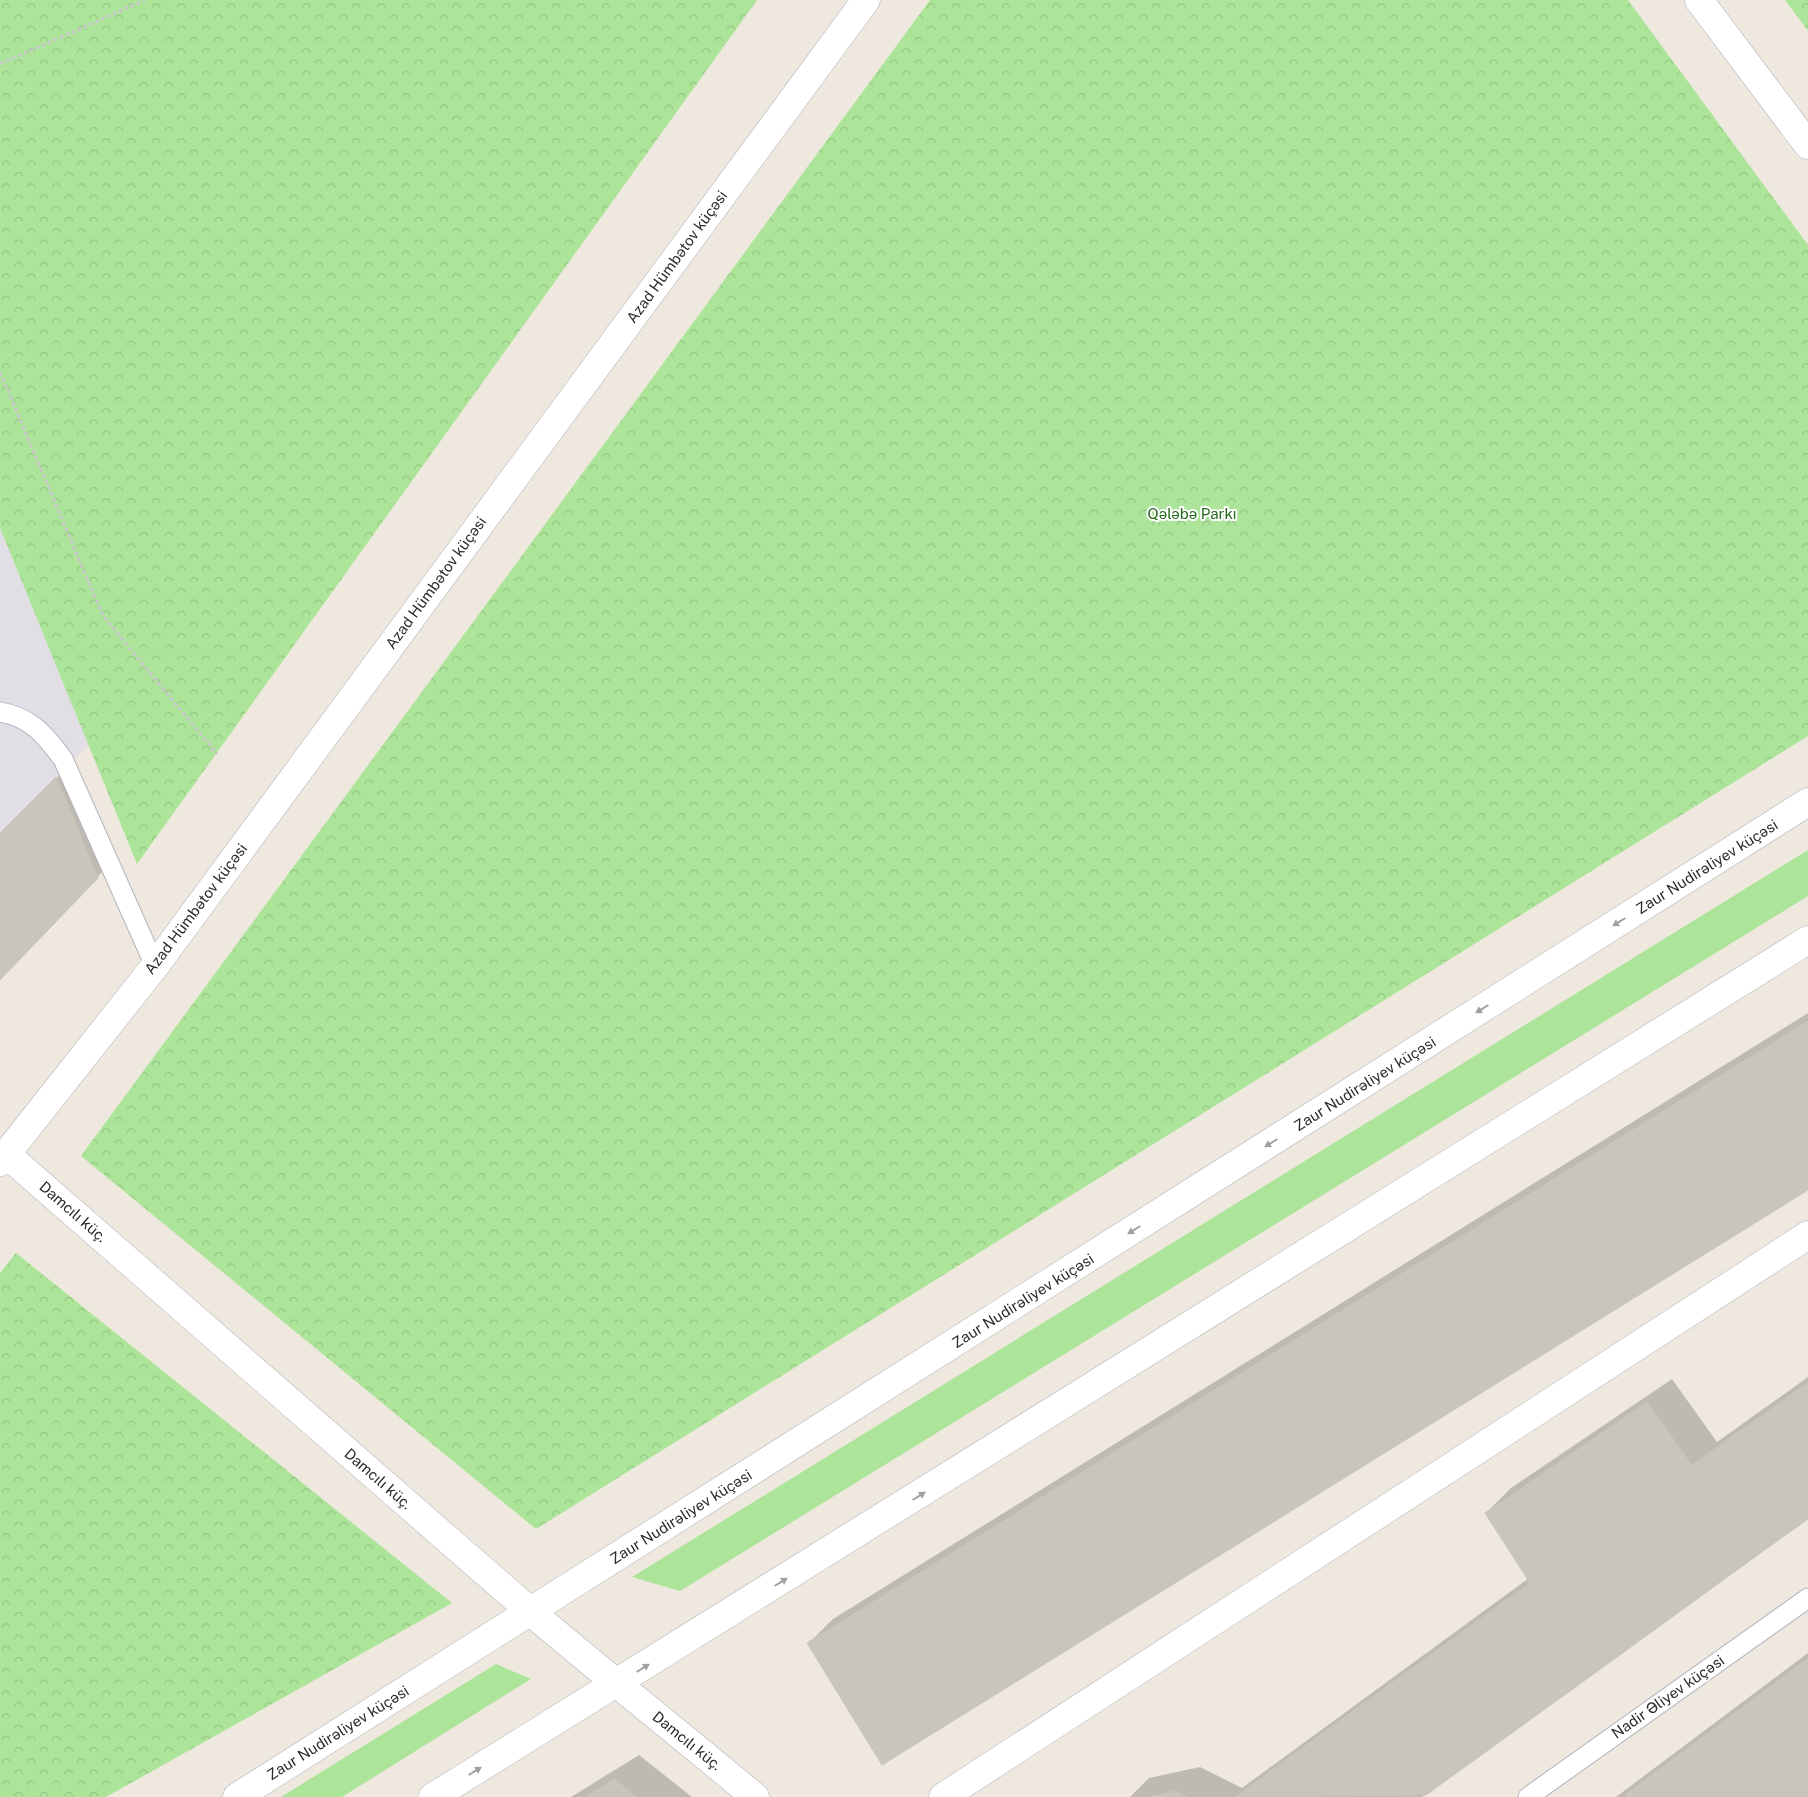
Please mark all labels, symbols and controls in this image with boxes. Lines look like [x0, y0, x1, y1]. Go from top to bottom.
street label: Azad Hümbətov küçəsi [623, 187, 730, 326]
park label: Qələbə Parkı [1148, 505, 1236, 522]
street label: Azad Hümbətov küçəsi [382, 513, 489, 652]
street label: Zaur Nudirəliyev küçəsi [1633, 816, 1781, 917]
street label: Azad Hümbətov küçəsi [141, 840, 250, 977]
one-way arrow [1612, 918, 1626, 927]
one-way arrow [1475, 1005, 1488, 1014]
street label: Zaur Nudirəliyev küçəsi [1291, 1033, 1439, 1134]
one-way arrow [1264, 1139, 1277, 1148]
street label: Damcılı küç. [36, 1178, 110, 1245]
one-way arrow [1127, 1226, 1140, 1235]
street label: Zaur Nudirəliyev küçəsi [949, 1250, 1097, 1351]
street label: Damcılı küç. [341, 1445, 415, 1512]
street label: Zaur Nudirəliyev küçəsi [607, 1466, 755, 1567]
one-way arrow [912, 1491, 925, 1501]
one-way arrow [774, 1577, 787, 1587]
street label: Nadir Əliyev küçəsi [1608, 1651, 1727, 1742]
one-way arrow [636, 1663, 649, 1672]
street label: Zaur Nudirəliyev küçəsi [264, 1682, 412, 1783]
street label: Damcılı küç. [649, 1708, 725, 1774]
one-way arrow [468, 1767, 481, 1776]

